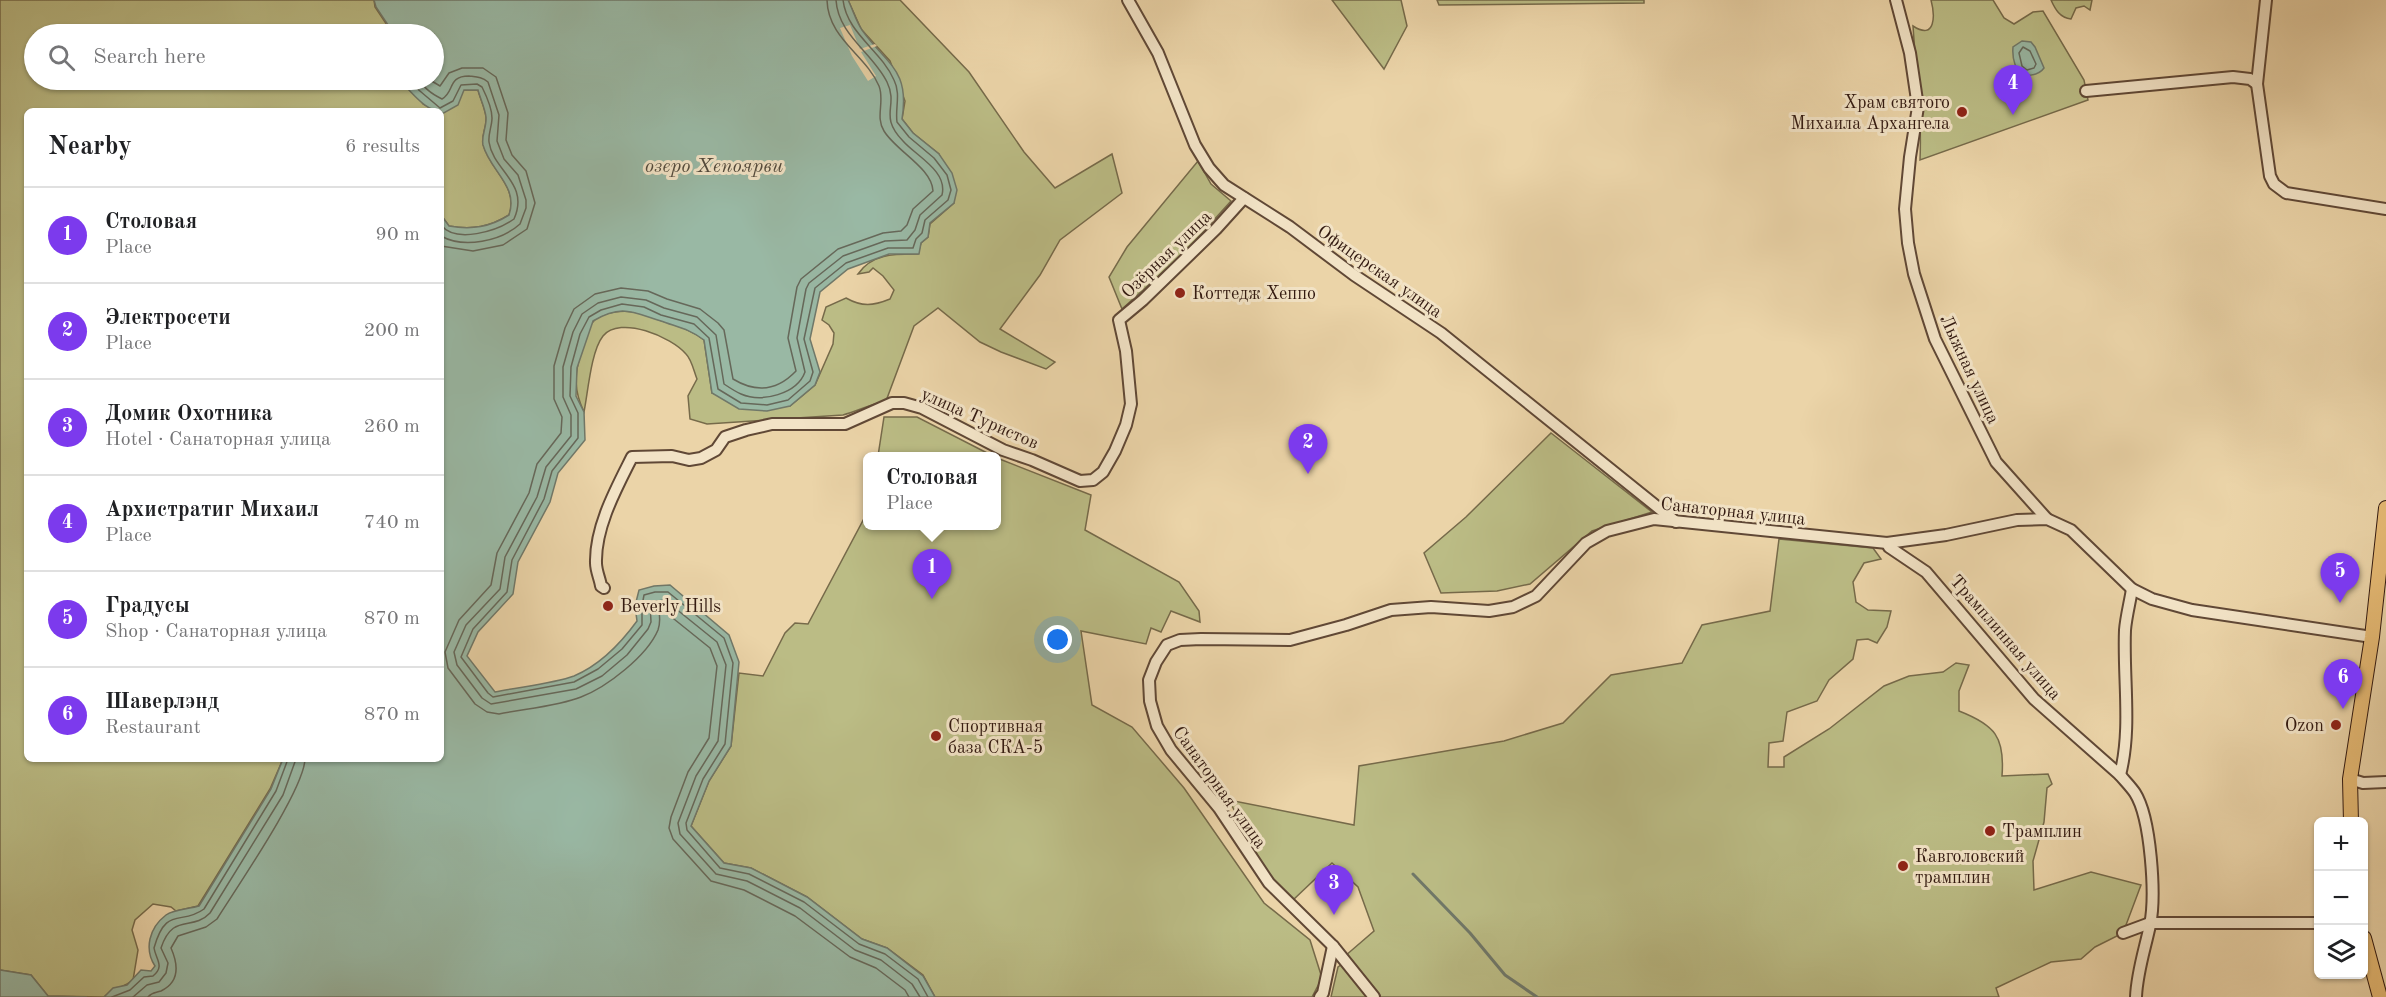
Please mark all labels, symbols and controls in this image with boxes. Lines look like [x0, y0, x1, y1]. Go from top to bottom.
search box [24, 24, 444, 90]
icon: search [45, 41, 78, 74]
text: Search here [93, 46, 206, 68]
pin: 4 [1994, 66, 2032, 115]
place label: Храм святого Михаила Архангела [1790, 94, 1950, 133]
marker: Храм святого Михаила Архангела [1955, 105, 1969, 119]
text: Nearby [48, 134, 132, 160]
text: 6 results [345, 137, 420, 157]
water label: озеро Хепоярви [645, 157, 783, 177]
street label: Озёрная улица [1118, 207, 1215, 302]
text: Столовая [105, 211, 197, 233]
street label: Офицерская улица [1313, 222, 1445, 322]
text: 1 [62, 225, 73, 245]
text: 90 m [375, 225, 420, 245]
text: Place [105, 238, 152, 258]
place label: Коттедж Хеппо [1192, 285, 1316, 303]
marker: Коттедж Хеппо [1173, 286, 1187, 300]
text: Электросети [105, 307, 231, 329]
street label: Лыжная улица [1936, 312, 2002, 427]
text: 2 [62, 321, 73, 341]
text: 200 m [364, 321, 420, 341]
text: Place [105, 334, 152, 354]
street label: улица Туристов [918, 385, 1041, 453]
text: Домик Охотника [105, 403, 273, 425]
text: 3 [62, 417, 73, 437]
text: 260 m [364, 417, 420, 437]
pin: 2 [1288, 424, 1328, 474]
text: Hotel · Санаторная улица [105, 430, 331, 450]
popup [863, 452, 1001, 530]
text: Столовая [886, 467, 978, 489]
text: Place [886, 494, 933, 514]
street label: Санаторная улица [1660, 495, 1806, 529]
text: Архистратиг Михаил [105, 499, 319, 521]
text: 4 [62, 513, 73, 533]
text: 740 m [364, 513, 420, 533]
text: Place [105, 526, 152, 546]
pin: 1 [912, 550, 952, 599]
pin: 5 [2320, 554, 2360, 603]
street label: Трамплинная улица [1946, 572, 2064, 704]
text: Градусы [105, 595, 190, 617]
place label: Beverly Hills [620, 598, 721, 616]
marker: Beverly Hills [601, 599, 615, 613]
text: 5 [62, 609, 73, 629]
text: 870 m [364, 609, 420, 629]
text: Shop · Санаторная улица [105, 622, 327, 642]
your location [1043, 625, 1072, 654]
pin: 6 [2324, 660, 2362, 709]
text: Шаверлэнд [105, 691, 219, 713]
text: 6 [62, 705, 73, 725]
text: 870 m [364, 705, 420, 725]
place label: Ozon [2285, 717, 2324, 735]
text: Restaurant [105, 718, 201, 738]
place label: Спортивная база СКА-5 [948, 718, 1043, 757]
marker: Ozon [2329, 718, 2343, 732]
street label: Санаторная улица [1169, 723, 1269, 852]
marker: Спортивная база СКА-5 [929, 729, 943, 743]
map controls [2314, 817, 2368, 979]
button: + [2314, 817, 2368, 871]
place label: Трамплин [2002, 823, 2082, 841]
marker: Трамплин [1983, 824, 1997, 838]
place label: Кавголовский трамплин [1915, 848, 2024, 887]
marker: Кавголовский трамплин [1896, 859, 1910, 873]
pin: 3 [1314, 866, 1354, 915]
button: − [2314, 871, 2368, 925]
button: layers [2314, 925, 2368, 979]

